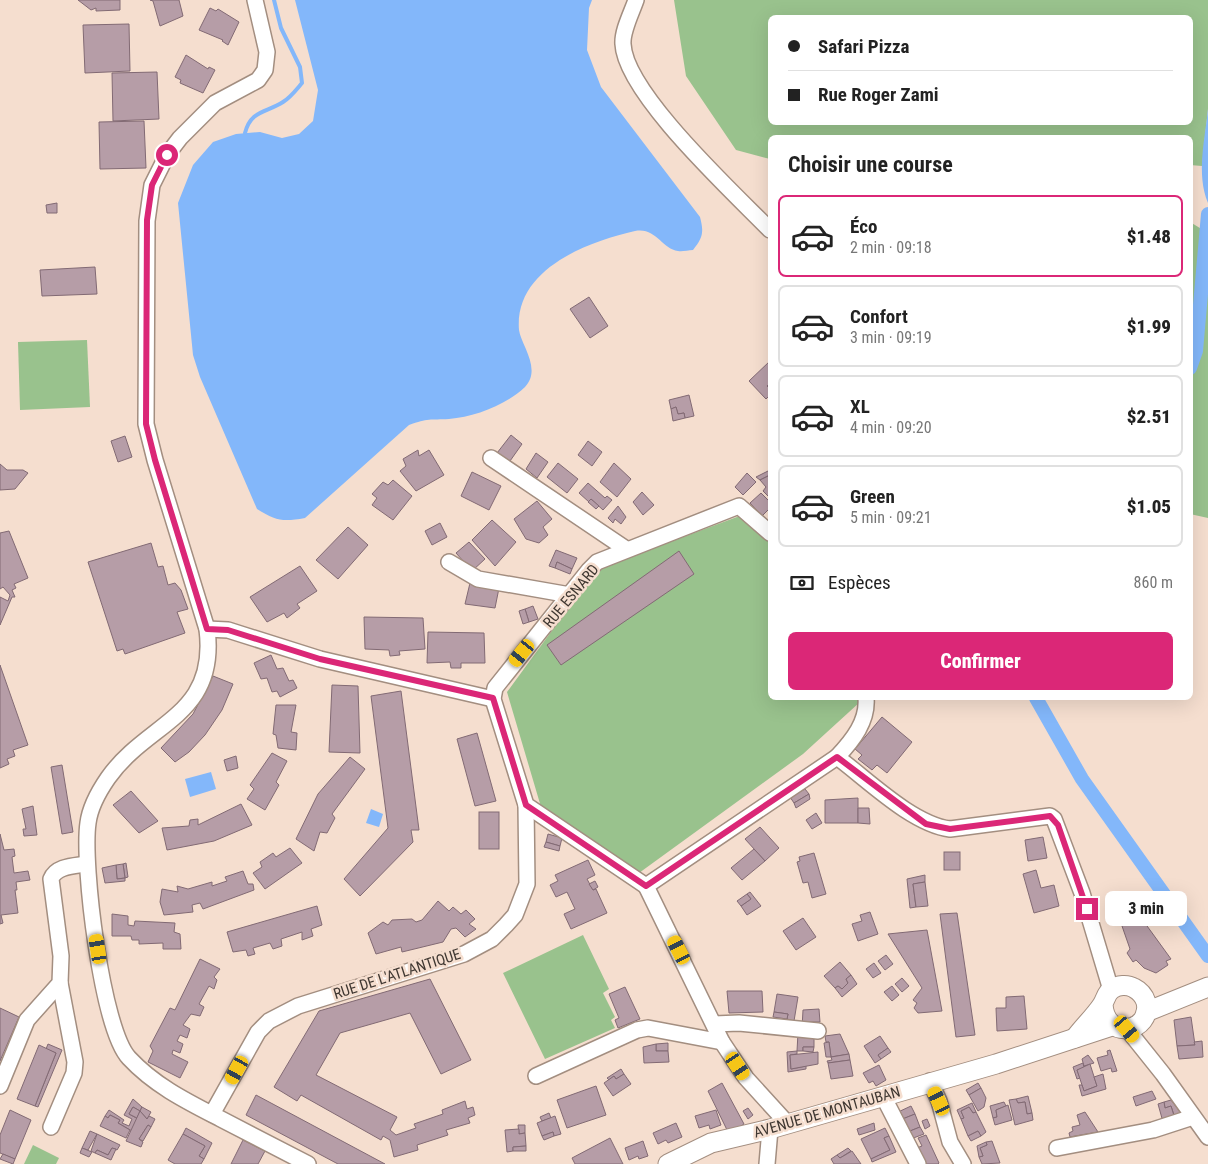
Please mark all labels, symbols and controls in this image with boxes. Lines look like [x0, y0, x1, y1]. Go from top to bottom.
text: Safari Pizza [818, 35, 910, 58]
text: Rue Roger Zami [818, 83, 939, 106]
route start [156, 144, 178, 166]
text: Choisir une course [788, 152, 953, 177]
icon: car [790, 214, 835, 259]
text: Éco [850, 215, 877, 238]
text: $1.48 [1127, 225, 1171, 248]
text: 2 min · 09:18 [850, 238, 932, 257]
icon: car [790, 304, 835, 349]
text: Confort [850, 305, 908, 328]
text: $1.99 [1127, 315, 1171, 338]
text: 3 min · 09:19 [850, 328, 932, 347]
icon: car [790, 394, 835, 439]
text: XL [850, 395, 870, 418]
text: $2.51 [1127, 405, 1171, 428]
text: 4 min · 09:20 [850, 418, 932, 437]
icon: car [790, 484, 835, 529]
text: Green [850, 485, 895, 508]
text: $1.05 [1127, 495, 1171, 518]
text: 5 min · 09:21 [850, 508, 932, 527]
street label: RUE ESNARD [539, 561, 603, 631]
icon: cash [788, 569, 816, 597]
text: Espèces [828, 571, 891, 594]
text: 860 m [1134, 573, 1173, 592]
button: Confirmer [788, 632, 1173, 690]
car [506, 637, 537, 669]
callout: 3 min [1104, 892, 1187, 926]
route end [1076, 898, 1098, 920]
text: 3 min [1128, 899, 1164, 918]
car [88, 933, 107, 965]
car [665, 933, 692, 967]
street label: RUE DE L'ATLANTIQUE [331, 945, 463, 1003]
car [1111, 1013, 1142, 1045]
car [723, 1049, 752, 1083]
car [223, 1053, 250, 1087]
street label: AVENUE DE MONTAUBAN [752, 1082, 902, 1142]
car [925, 1084, 952, 1118]

